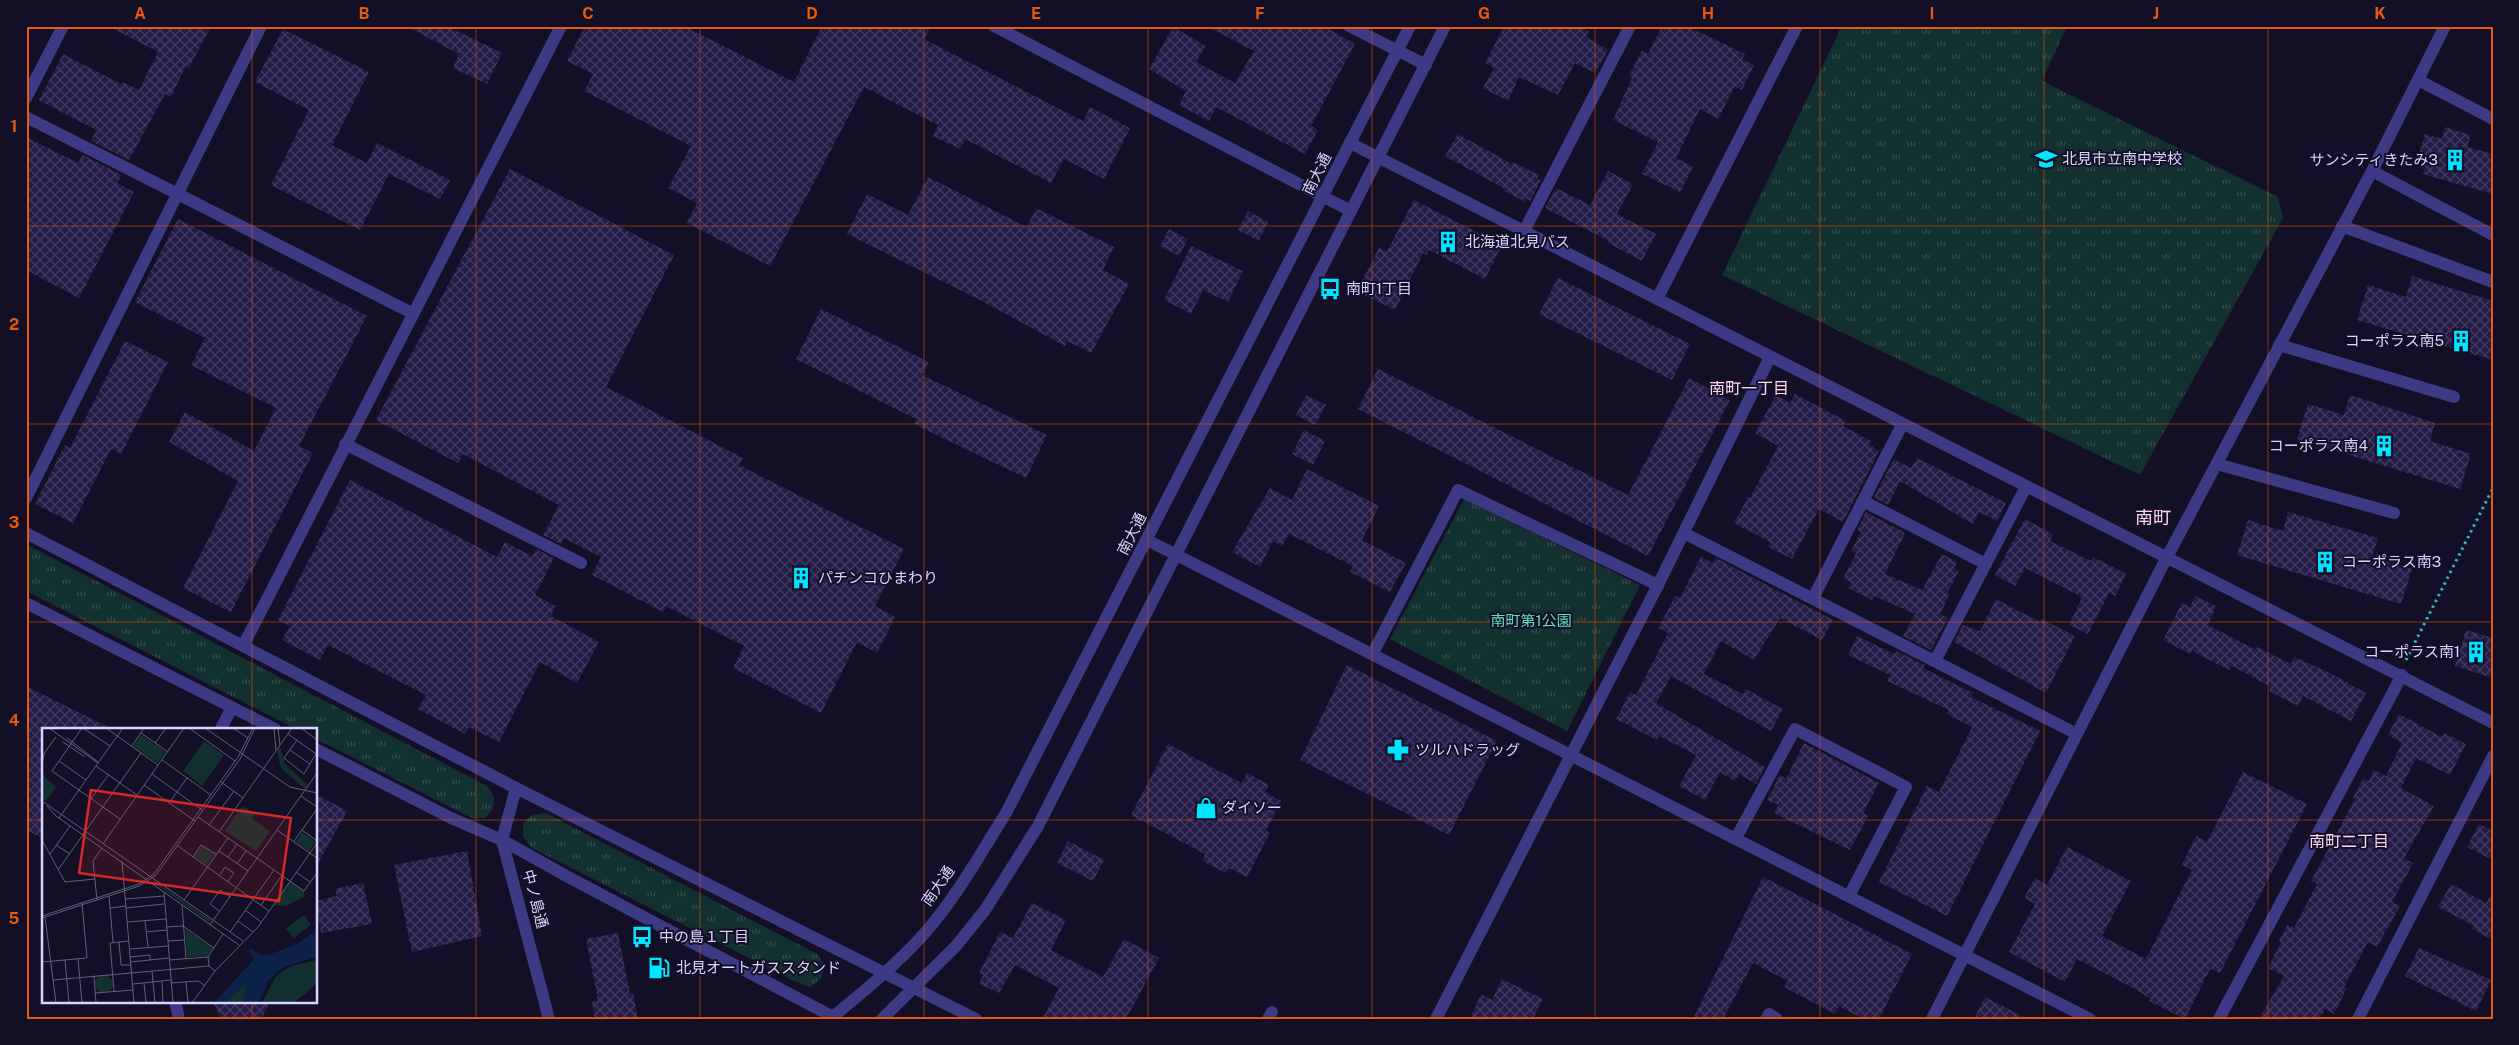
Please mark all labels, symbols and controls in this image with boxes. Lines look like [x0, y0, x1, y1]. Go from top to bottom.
text: A [134, 4, 146, 23]
text: B [359, 4, 370, 23]
text: C [582, 4, 594, 23]
text: D [806, 4, 818, 23]
text: E [1031, 4, 1041, 23]
text: F [1255, 4, 1265, 23]
text: G [1478, 4, 1490, 23]
text: H [1702, 4, 1714, 23]
text: I [1930, 4, 1934, 23]
text: J [2153, 4, 2159, 23]
text: K [2374, 4, 2386, 23]
text: 1 [11, 117, 17, 136]
school or university icon: 北見市立南中学校 [2033, 146, 2059, 172]
building icon: サンシティきたみ3 [2442, 147, 2468, 173]
street label: 南大通 [1299, 150, 1334, 198]
place label: 北見市立南中学校 [2062, 150, 2182, 167]
place label: サンシティきたみ3 [2309, 151, 2438, 168]
building icon: 北海道北見バス [1435, 229, 1461, 255]
place label: 北海道北見バス [1465, 233, 1570, 250]
bus stop icon: 南町1丁目 [1317, 276, 1343, 302]
place label: 南町1丁目 [1346, 280, 1412, 297]
text: 2 [9, 315, 19, 334]
building icon: コーポラス南5 [2448, 328, 2474, 354]
place label: コーポラス南5 [2345, 332, 2444, 349]
district label: 南町一丁目 [1709, 379, 1789, 398]
building icon: コーポラス南4 [2371, 433, 2397, 459]
place label: コーポラス南4 [2269, 437, 2368, 454]
district label: 南町 [2135, 507, 2171, 528]
street label: 南大通 [1114, 510, 1149, 558]
text: 3 [9, 513, 19, 532]
building icon: コーポラス南3 [2312, 549, 2338, 575]
place label: コーポラス南3 [2342, 553, 2441, 570]
building icon: パチンコひまわり [788, 565, 814, 591]
place label: パチンコひまわり [818, 569, 938, 586]
park label: 南町第1公園 [1490, 612, 1572, 629]
building icon: コーポラス南1 [2463, 639, 2489, 665]
place label: コーポラス南1 [2364, 643, 2460, 660]
text: 4 [9, 711, 20, 730]
inset map [42, 728, 318, 1002]
pharmacy icon: ツルハドラッグ [1385, 737, 1411, 763]
place label: ツルハドラッグ [1415, 741, 1520, 758]
shop icon: ダイソー [1193, 795, 1219, 821]
place label: ダイソー [1222, 799, 1282, 816]
district label: 南町二丁目 [2309, 832, 2389, 851]
street label: 南大通 [918, 862, 957, 909]
street label: 中ノ島通 [520, 868, 551, 930]
text: 5 [9, 909, 20, 928]
bus stop icon: 中の島１丁目 [629, 924, 655, 950]
place label: 中の島１丁目 [659, 928, 749, 945]
fuel station icon: 北見オートガススタンド [646, 955, 672, 981]
place label: 北見オートガススタンド [676, 959, 841, 976]

